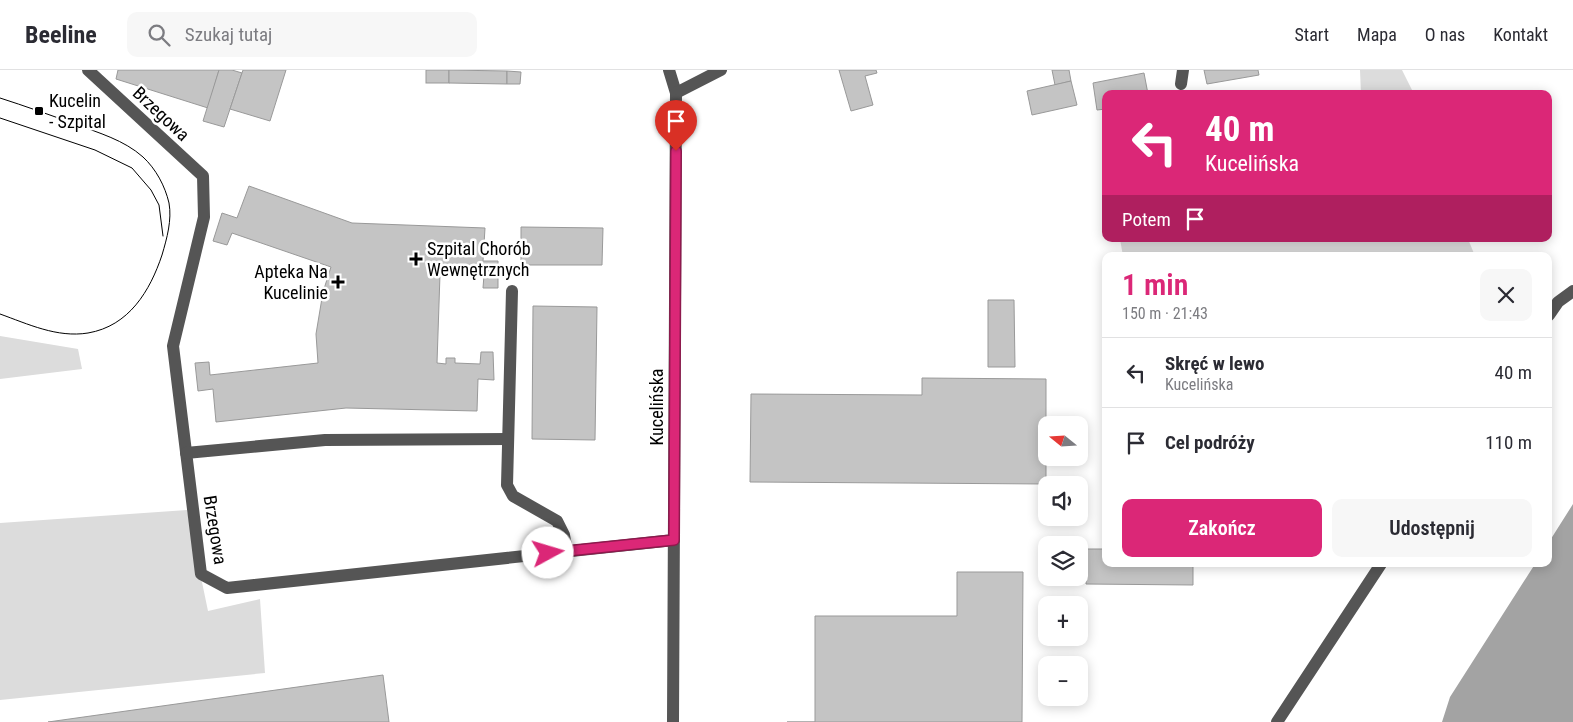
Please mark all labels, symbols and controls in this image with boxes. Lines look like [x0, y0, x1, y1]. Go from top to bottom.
search box [127, 12, 477, 57]
text: Beeline [25, 21, 97, 49]
icon: search [145, 21, 173, 49]
text: Szukaj tutaj [185, 23, 272, 46]
text: Start [1295, 24, 1329, 45]
text: Mapa [1357, 24, 1397, 45]
text: O nas [1425, 24, 1465, 45]
text: Kontakt [1493, 24, 1548, 45]
street label: Brzegowa [129, 82, 194, 145]
place label: Kucelin - Szpital [49, 90, 106, 132]
pin [655, 100, 697, 151]
marker: Kucelin - Szpital [33, 105, 45, 117]
icon: arrive [662, 107, 690, 135]
text: 40 m [1205, 109, 1274, 150]
icon: left [1122, 110, 1187, 175]
text: Kucelińska [1205, 151, 1299, 176]
icon: arrive [1181, 205, 1209, 233]
text: Potem [1122, 208, 1171, 231]
place label: Szpital Chorób Wewnętrznych [427, 238, 531, 280]
marker: Szpital Chorób Wewnętrznych [409, 252, 423, 266]
place label: Apteka Na Kucelinie [254, 261, 328, 303]
text: 1 min [1122, 267, 1188, 302]
button: close [1480, 269, 1532, 321]
marker: Apteka Na Kucelinie [332, 276, 344, 288]
text: 150 m · 21:43 [1122, 304, 1208, 323]
text: Skręć w lewo [1165, 352, 1264, 375]
icon: left [1122, 359, 1150, 387]
text: 40 m [1495, 361, 1532, 384]
street label: Kucelińska [646, 369, 667, 446]
text: Kucelińska [1165, 375, 1233, 394]
north arrow [1038, 416, 1088, 466]
map controls [1038, 416, 1088, 706]
icon: arrive [1122, 429, 1150, 457]
text: Cel podróży [1165, 431, 1255, 454]
text: 110 m [1485, 431, 1532, 454]
button: sound [1038, 476, 1088, 526]
street label: Brzegowa [200, 494, 231, 566]
button: Zakończ [1122, 499, 1322, 557]
button: Udostępnij [1332, 499, 1532, 557]
position arrow [521, 526, 573, 578]
button: layers [1038, 536, 1088, 586]
button: + [1038, 596, 1088, 646]
button: − [1038, 656, 1088, 706]

